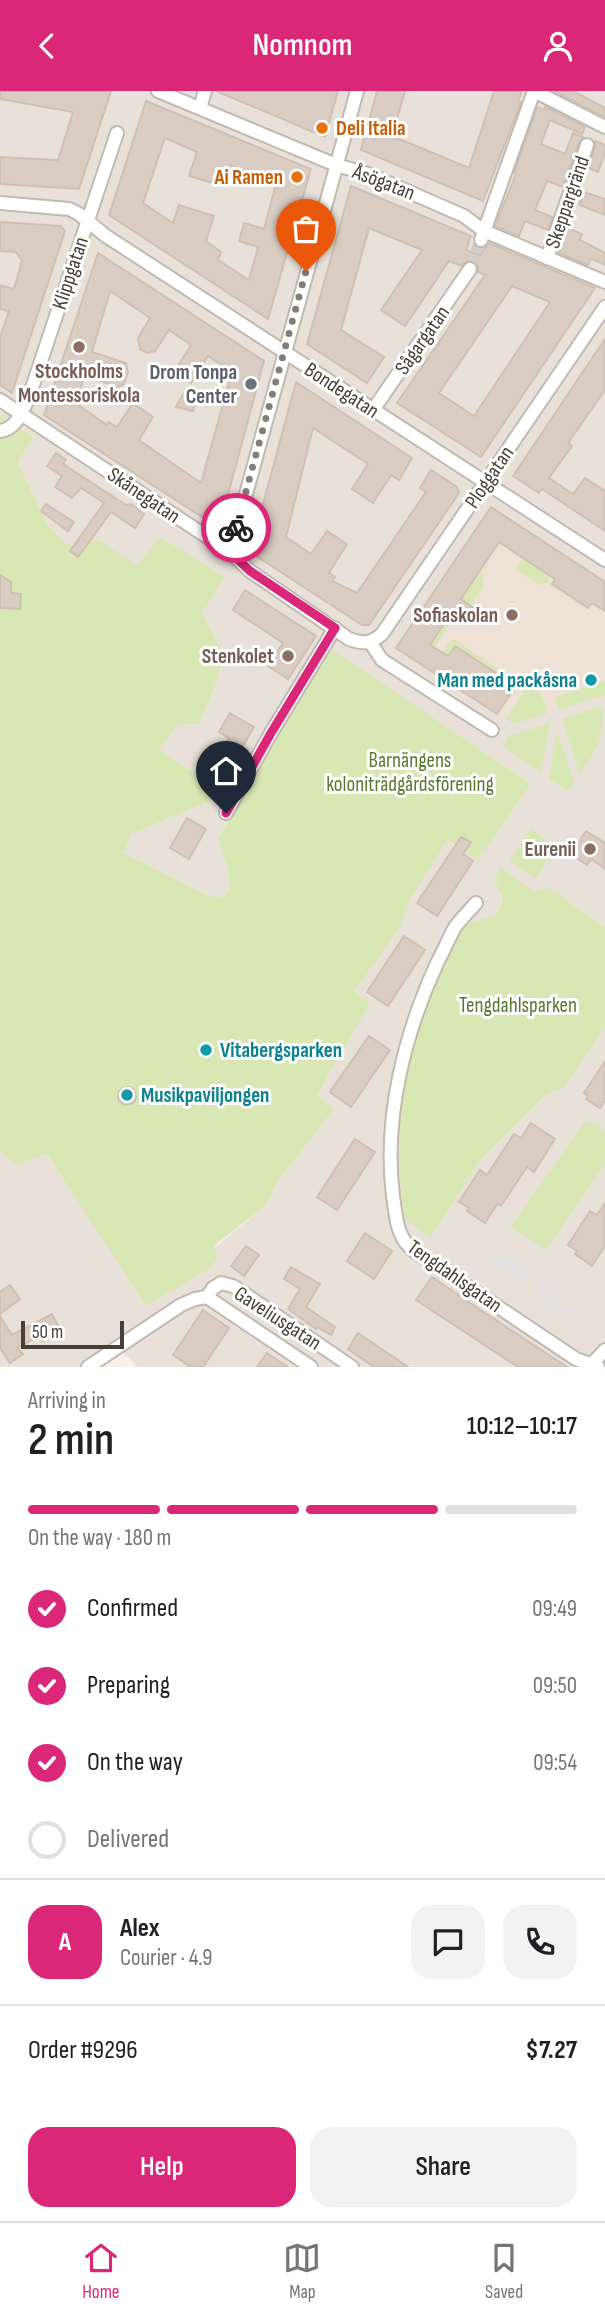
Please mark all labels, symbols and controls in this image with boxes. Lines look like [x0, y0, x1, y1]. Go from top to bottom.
text: Nomnom [253, 26, 352, 65]
icon: back [28, 27, 66, 65]
icon: person [539, 27, 577, 65]
place label: Deli Italia [336, 116, 405, 141]
marker: Deli Italia [314, 120, 330, 136]
street label: Skeppargränd [540, 153, 595, 252]
street label: Åsögatan [348, 159, 419, 206]
place label: Ai Ramen [214, 165, 283, 190]
marker: Ai Ramen [289, 169, 305, 185]
pin [276, 199, 336, 271]
icon: bag [287, 210, 325, 248]
street label: Klippgatan [47, 234, 94, 313]
street label: Sågargatan [390, 301, 455, 380]
marker: Stockholms Montessoriskola [71, 339, 87, 355]
street label: Bondegatan [300, 357, 384, 424]
place label: Stockholms Montessoriskola [18, 359, 140, 408]
place label: Drom Tonpa Center [149, 360, 238, 409]
marker: Drom Tonpa Center [243, 376, 259, 392]
street label: Ploggatan [460, 442, 519, 513]
street label: Skånegatan [103, 462, 185, 529]
courier [201, 493, 271, 563]
icon: bike [217, 509, 255, 547]
place label: Sofiaskolan [413, 603, 498, 628]
marker: Sofiaskolan [504, 607, 520, 623]
place label: Stenkolet [202, 644, 274, 669]
marker: Stenkolet [280, 648, 296, 664]
place label: Man med packåsna [437, 668, 577, 693]
marker: Man med packåsna [583, 672, 599, 688]
pin [196, 741, 256, 813]
park label: Barnängens koloniträdgårdsförening [326, 748, 494, 797]
icon: home [207, 752, 245, 790]
place label: Eurenii [525, 837, 576, 862]
marker: Eurenii [582, 841, 598, 857]
park label: Tengdahlsparken [459, 993, 577, 1018]
place label: Vitabergsparken [220, 1038, 342, 1063]
marker: Vitabergsparken [198, 1042, 214, 1058]
place label: Musikpaviljongen [141, 1083, 269, 1108]
marker: Musikpaviljongen [119, 1087, 135, 1103]
street label: Tengdahlsgatan [403, 1235, 507, 1318]
street label: Gaveliusgatan [230, 1281, 326, 1356]
scale bar [21, 1318, 124, 1350]
text: 50 m [32, 1321, 63, 1344]
text: Arriving in [28, 1387, 106, 1415]
text: 10:12–10:17 [467, 1411, 577, 1442]
text: 2 min [28, 1413, 114, 1468]
text: On the way · 180 m [28, 1524, 171, 1552]
icon: check [28, 1590, 66, 1628]
text: Confirmed [87, 1593, 178, 1624]
text: 09:49 [532, 1595, 577, 1623]
icon: check [28, 1667, 66, 1705]
text: Preparing [87, 1670, 170, 1701]
text: 09:50 [533, 1672, 577, 1700]
icon: check [28, 1744, 66, 1782]
text: On the way [87, 1747, 183, 1778]
text: 09:54 [533, 1749, 577, 1777]
text: Delivered [87, 1824, 169, 1855]
button: chat [411, 1905, 485, 1979]
button: phone [503, 1905, 577, 1979]
text: Alex [120, 1913, 160, 1944]
text: A [59, 1927, 71, 1958]
text: Courier · 4.9 [120, 1944, 212, 1972]
text: Order #9296 [28, 2035, 138, 2066]
text: $7.27 [526, 2035, 577, 2066]
button: Help [28, 2127, 296, 2207]
button: Share [310, 2127, 577, 2207]
tab: Home [82, 2239, 120, 2304]
tab: Map [283, 2239, 321, 2304]
tab: Saved [485, 2239, 523, 2304]

